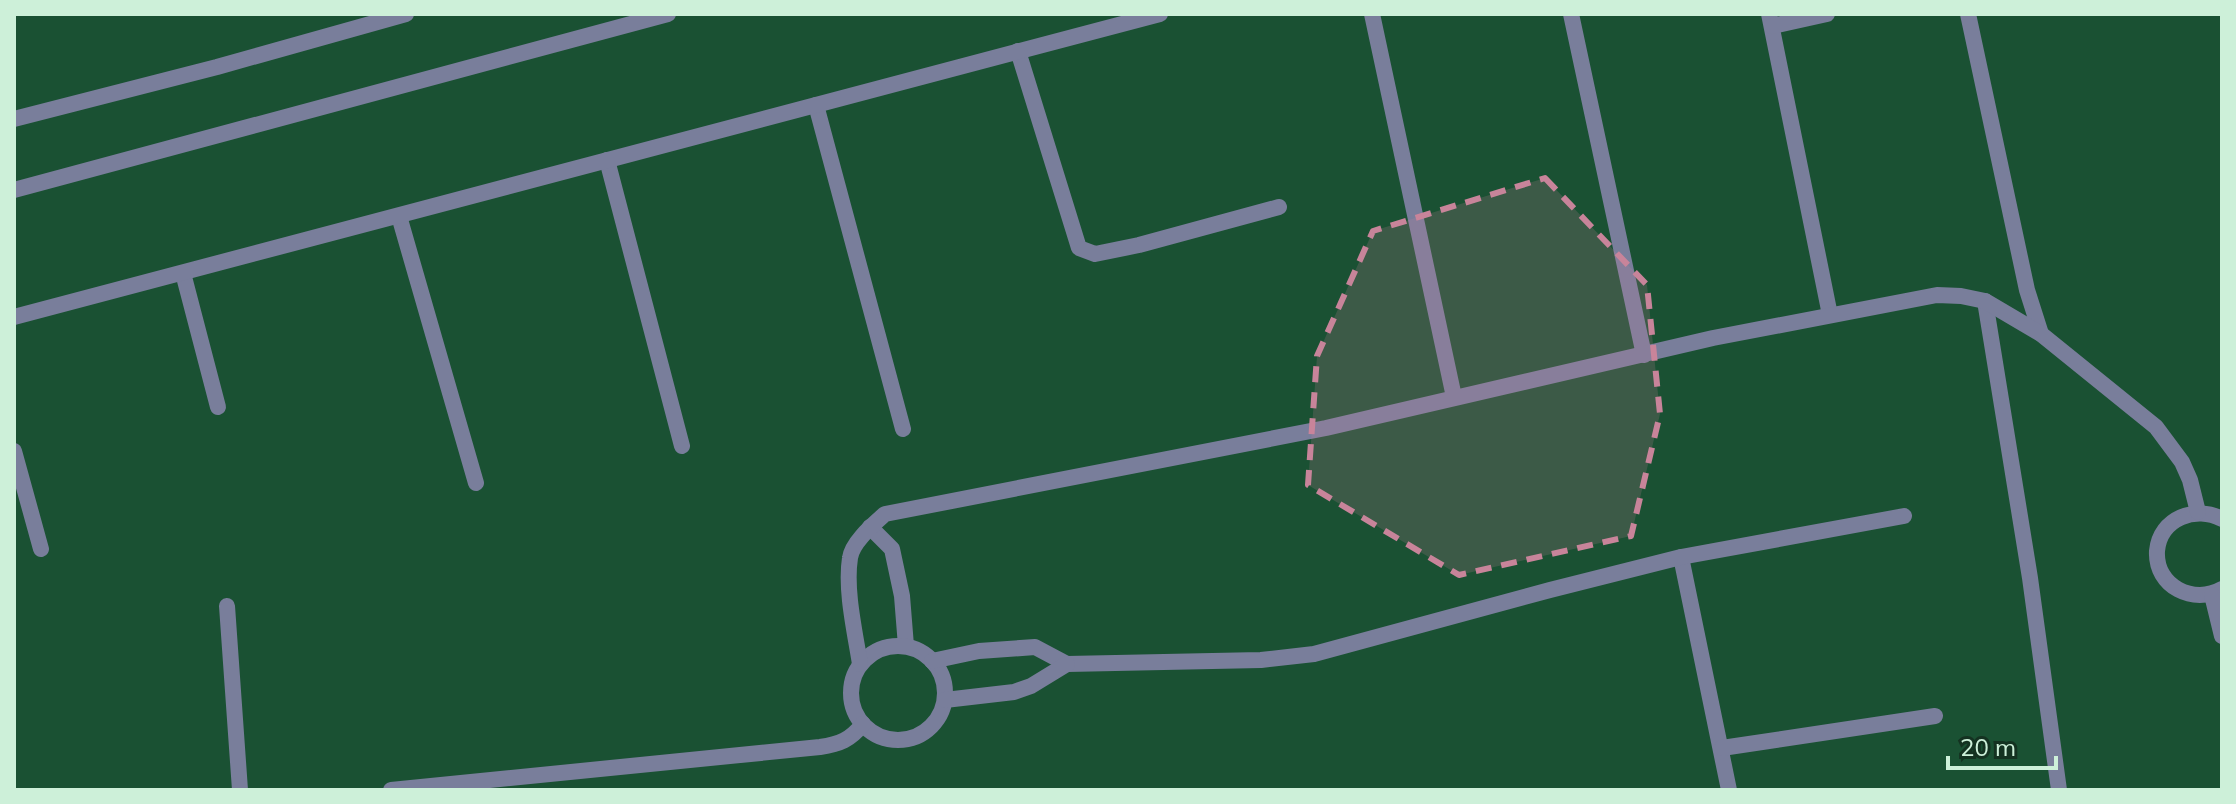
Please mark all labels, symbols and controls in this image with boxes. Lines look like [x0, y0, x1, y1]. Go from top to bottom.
scale bar [1948, 720, 2056, 770]
text: 20 m [1960, 732, 2016, 762]

